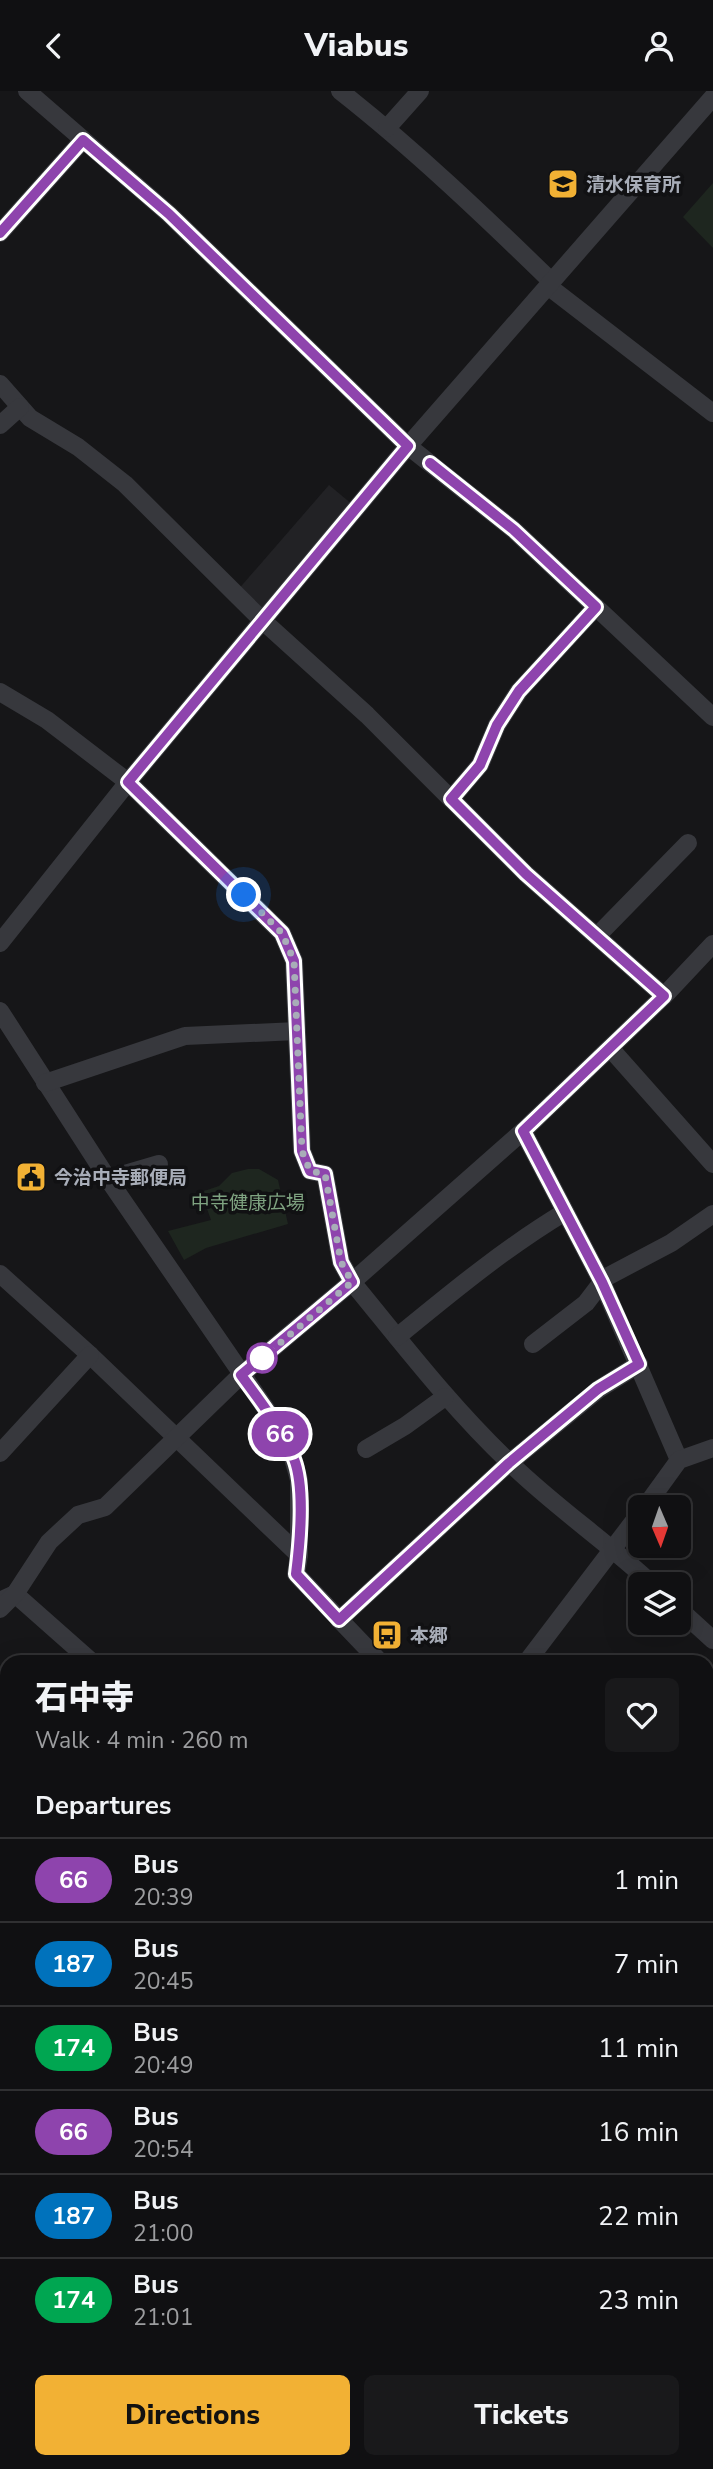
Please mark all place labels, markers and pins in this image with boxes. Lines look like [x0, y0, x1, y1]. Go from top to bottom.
school or university icon: 清水保育所 [546, 167, 580, 201]
place label: 清水保育所 [586, 172, 681, 198]
public building icon: 今治中寺郵便局 [14, 1160, 48, 1194]
place label: 今治中寺郵便局 [54, 1165, 187, 1191]
unlabelled marker [247, 1343, 277, 1373]
bus stop icon: 本郷 [370, 1618, 404, 1652]
place label: 本郷 [410, 1623, 448, 1649]

